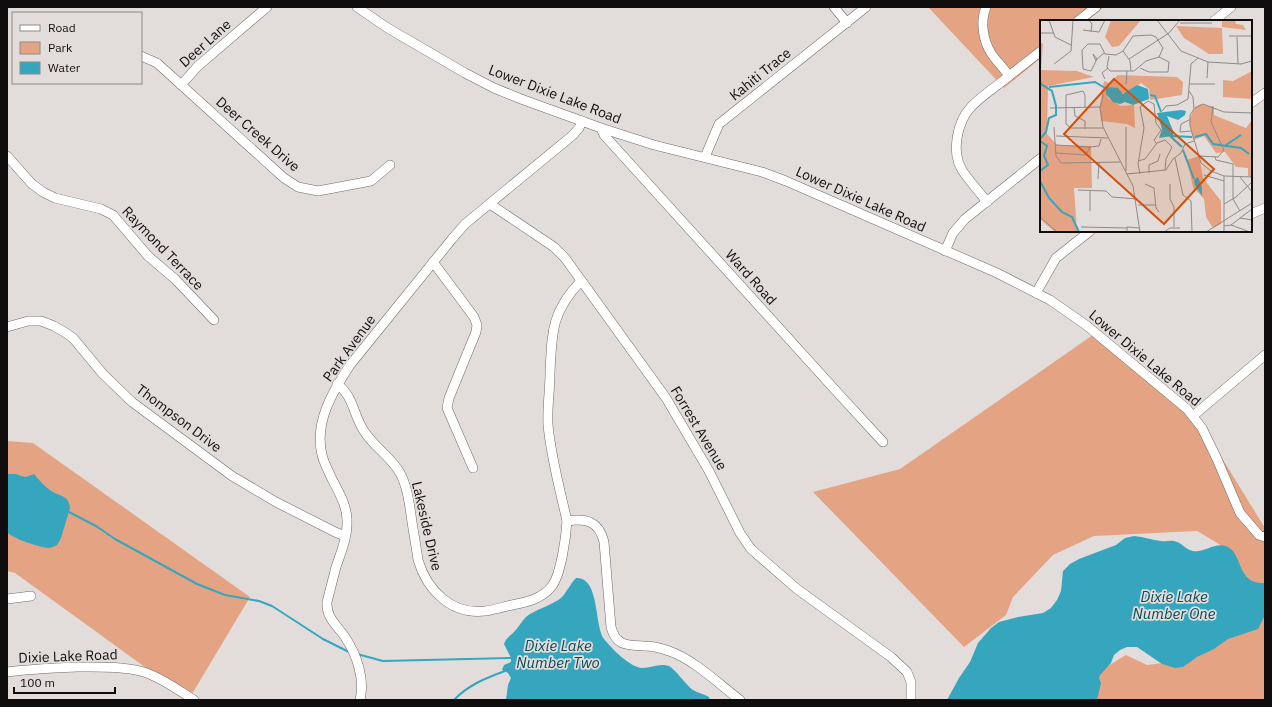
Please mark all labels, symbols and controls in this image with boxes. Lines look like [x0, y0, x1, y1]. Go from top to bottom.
legend [12, 12, 142, 84]
street label: Deer Lane [175, 15, 235, 71]
text: Road [48, 20, 76, 35]
inset map [1040, 20, 1252, 232]
text: Park [48, 40, 73, 55]
street label: Kahiti Trace [726, 44, 795, 104]
text: Water [48, 60, 81, 75]
street label: Lower Dixie Lake Road [486, 60, 624, 128]
street label: Deer Creek Drive [212, 93, 304, 176]
street label: Lower Dixie Lake Road [793, 162, 929, 236]
street label: Raymond Terrace [118, 202, 208, 294]
street label: Ward Road [721, 246, 781, 308]
street label: Lower Dixie Lake Road [1085, 306, 1205, 410]
street label: Park Avenue [319, 311, 380, 385]
street label: Thompson Drive [133, 380, 226, 456]
street label: Forrest Avenue [667, 383, 731, 474]
street label: Lakeside Drive [408, 480, 446, 573]
water label: Dixie Lake Number One [1133, 587, 1216, 623]
water label: Dixie Lake Number Two [516, 636, 600, 672]
street label: Dixie Lake Road [18, 645, 118, 667]
scale bar [14, 669, 115, 695]
text: 100 m [20, 675, 55, 690]

